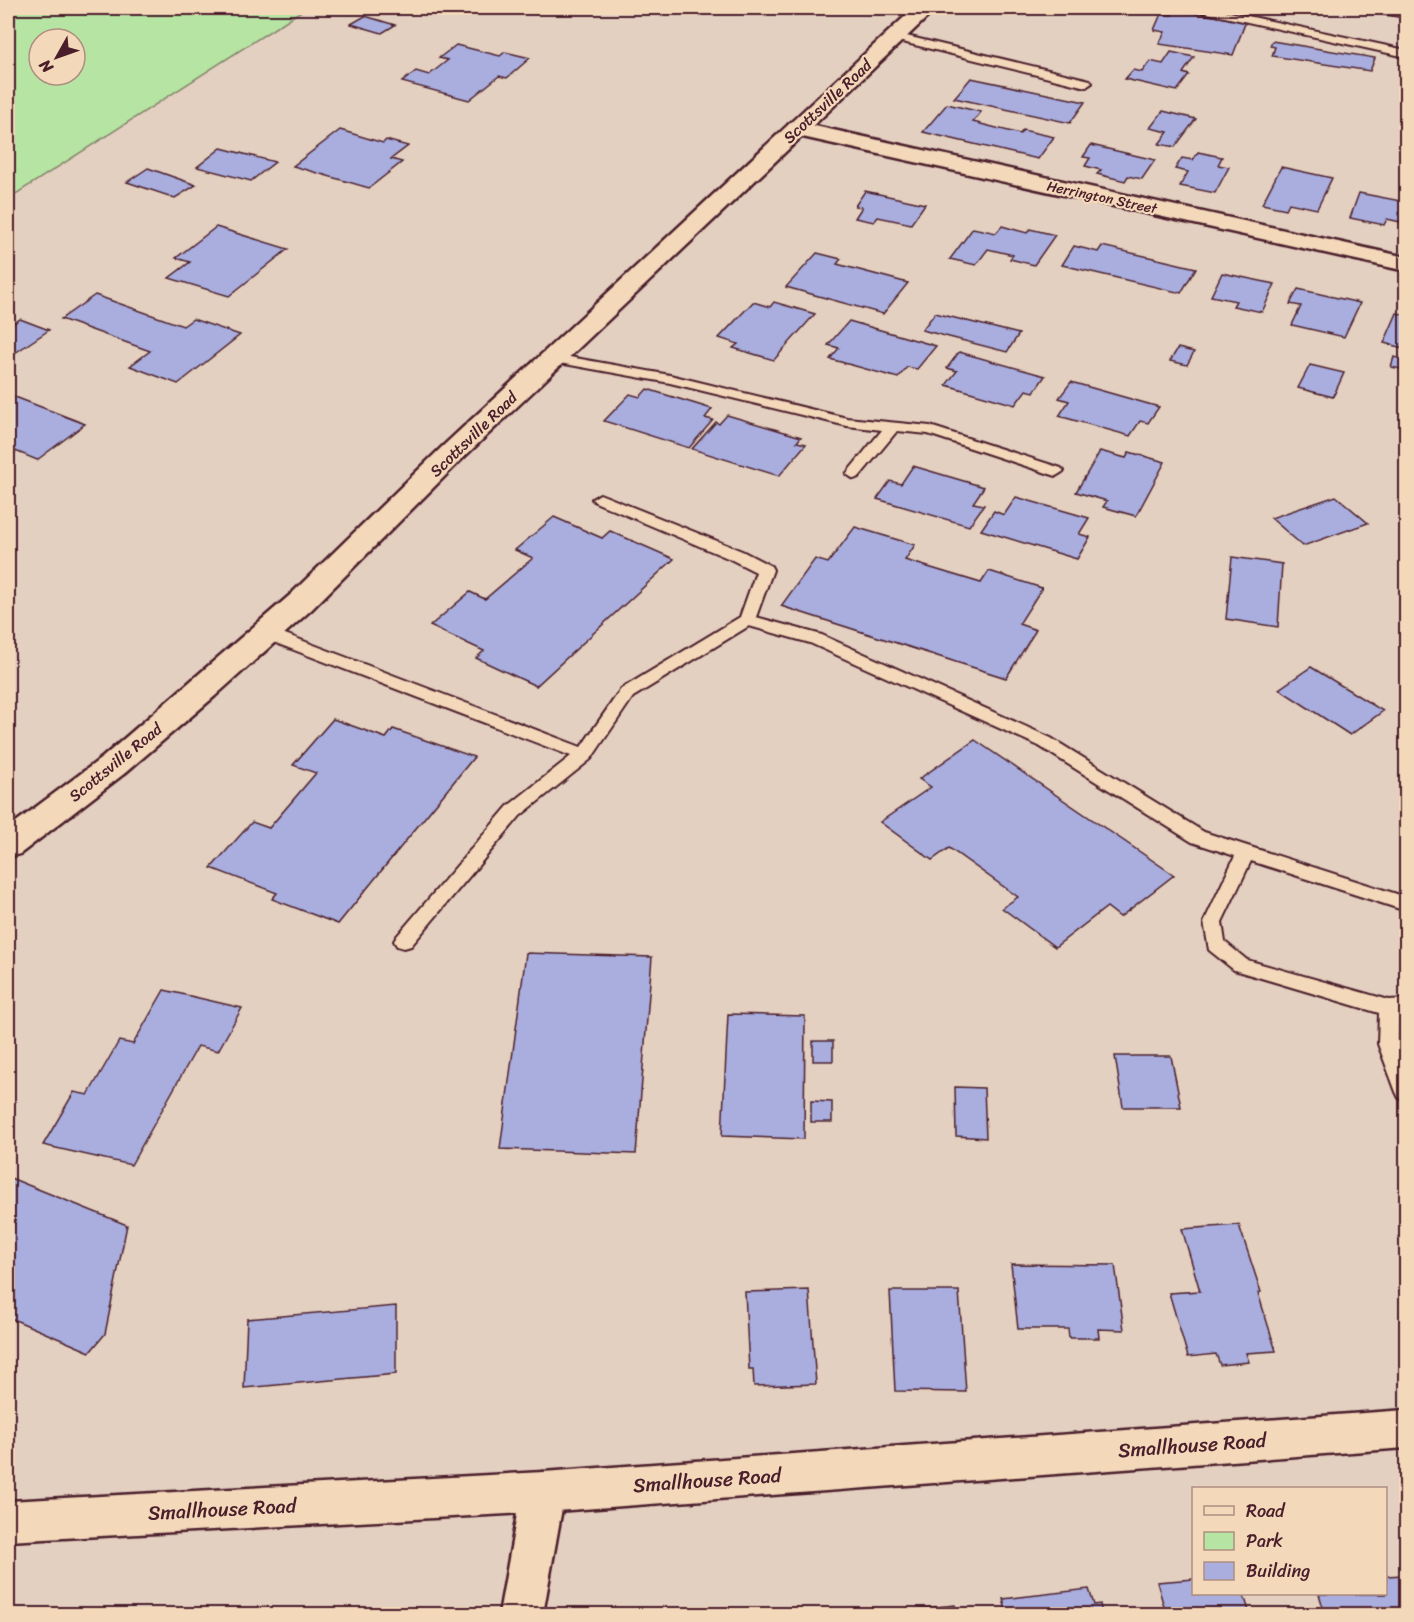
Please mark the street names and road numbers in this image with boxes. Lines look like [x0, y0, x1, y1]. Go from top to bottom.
street label: Scottsville Road [776, 51, 880, 151]
street label: Herrington Street [1044, 174, 1161, 222]
street label: Scottsville Road [422, 383, 526, 484]
street label: Scottsville Road [62, 714, 170, 809]
street label: Smallhouse Road [1117, 1423, 1269, 1468]
street label: Smallhouse Road [632, 1458, 784, 1503]
street label: Smallhouse Road [147, 1488, 298, 1531]

